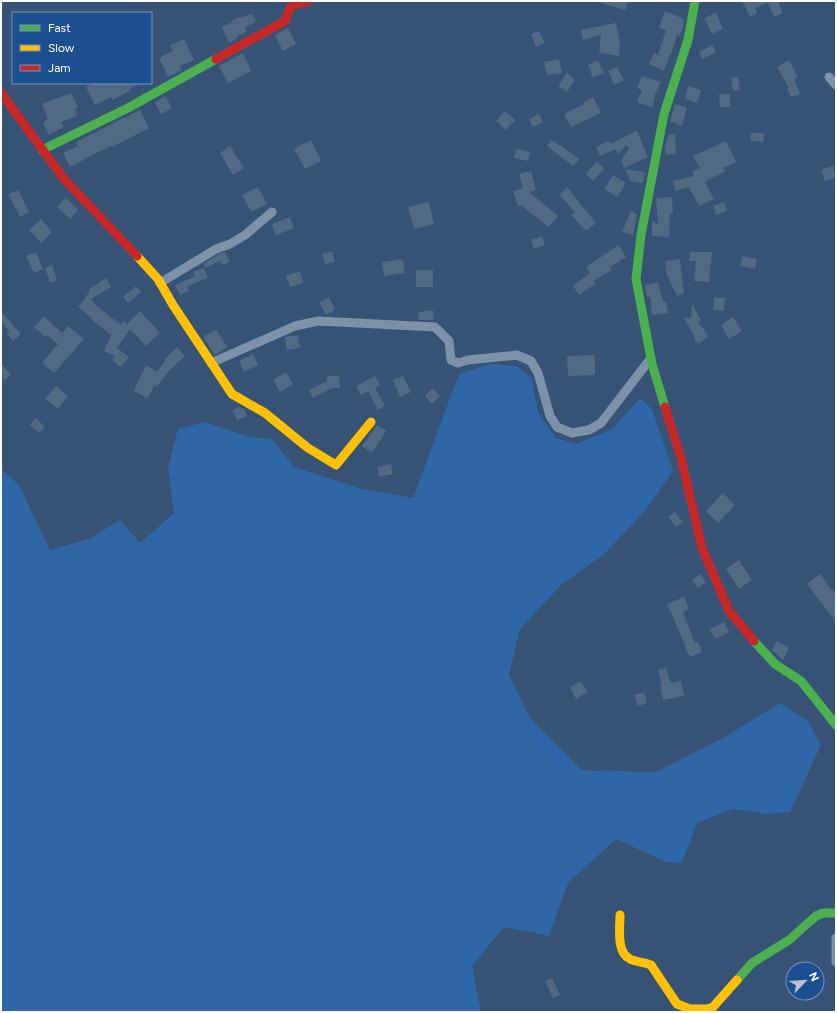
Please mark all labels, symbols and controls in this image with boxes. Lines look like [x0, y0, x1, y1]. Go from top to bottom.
legend [12, 12, 152, 84]
text: Fast [48, 21, 71, 35]
text: Slow [48, 41, 75, 55]
text: Jam [48, 61, 71, 75]
north arrow [785, 961, 825, 1001]
text: N [806, 970, 821, 984]

